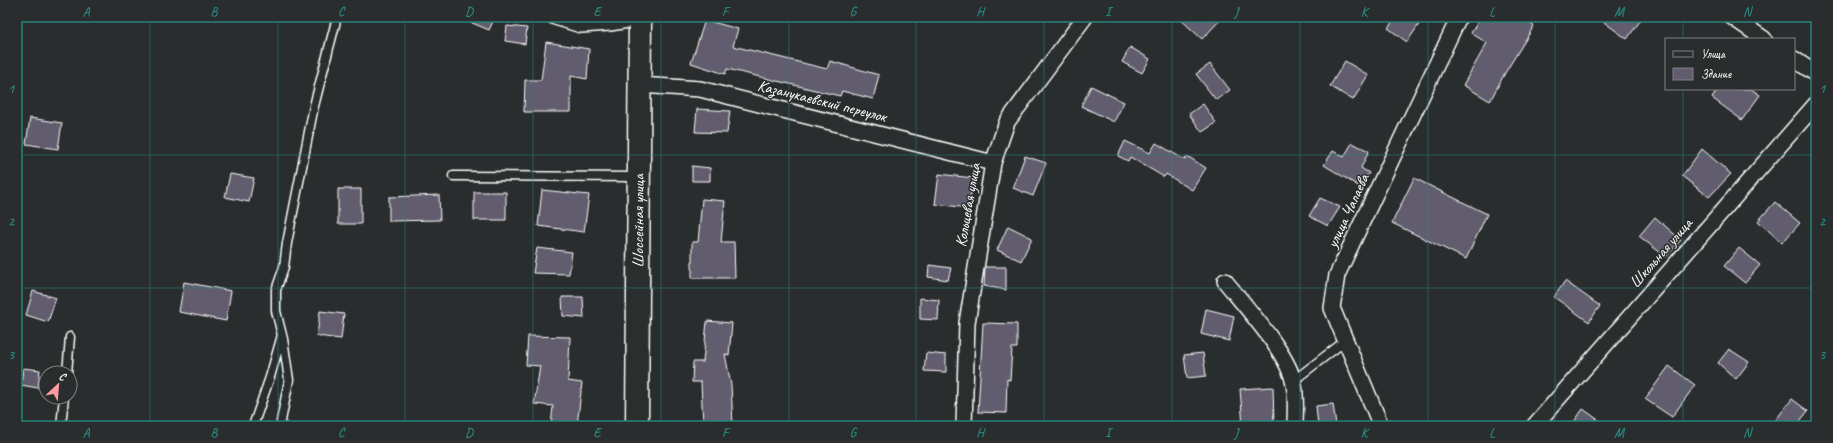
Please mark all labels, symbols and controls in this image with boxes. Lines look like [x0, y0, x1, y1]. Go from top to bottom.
text: A [83, 4, 91, 20]
text: B [211, 4, 219, 20]
text: C [338, 4, 346, 20]
text: D [465, 4, 474, 20]
text: E [594, 4, 603, 20]
text: F [722, 4, 731, 20]
text: G [850, 4, 858, 20]
text: H [976, 4, 986, 20]
text: I [1105, 4, 1114, 20]
text: J [1233, 4, 1240, 20]
text: K [1361, 4, 1371, 20]
text: L [1489, 4, 1496, 20]
text: M [1614, 4, 1625, 20]
text: N [1743, 4, 1754, 20]
legend [1665, 38, 1795, 90]
text: Улица [1701, 46, 1726, 62]
text: Здание [1701, 66, 1732, 82]
street label: Казанукаевский переулок [756, 75, 890, 127]
text: 1 [8, 81, 16, 97]
text: 1 [1819, 81, 1827, 97]
street label: Кольцевая улица [951, 161, 985, 248]
street label: улица Чапаева [1322, 170, 1374, 252]
street label: Шоссейная улица [628, 173, 649, 268]
street label: Школьная улица [1625, 213, 1698, 292]
text: 2 [8, 214, 15, 230]
text: 2 [1819, 214, 1826, 230]
text: 3 [8, 347, 15, 363]
text: 3 [1819, 347, 1826, 363]
north arrow [38, 365, 78, 405]
text: С [57, 369, 69, 384]
text: A [83, 425, 91, 441]
text: B [211, 425, 219, 441]
text: C [338, 425, 346, 441]
text: D [465, 425, 474, 441]
text: E [594, 425, 603, 441]
text: F [722, 425, 731, 441]
text: G [850, 425, 858, 441]
text: H [976, 425, 986, 441]
text: I [1105, 425, 1114, 441]
text: J [1233, 425, 1240, 441]
text: K [1361, 425, 1371, 441]
text: L [1489, 425, 1496, 441]
text: M [1614, 425, 1625, 441]
text: N [1743, 425, 1754, 441]

